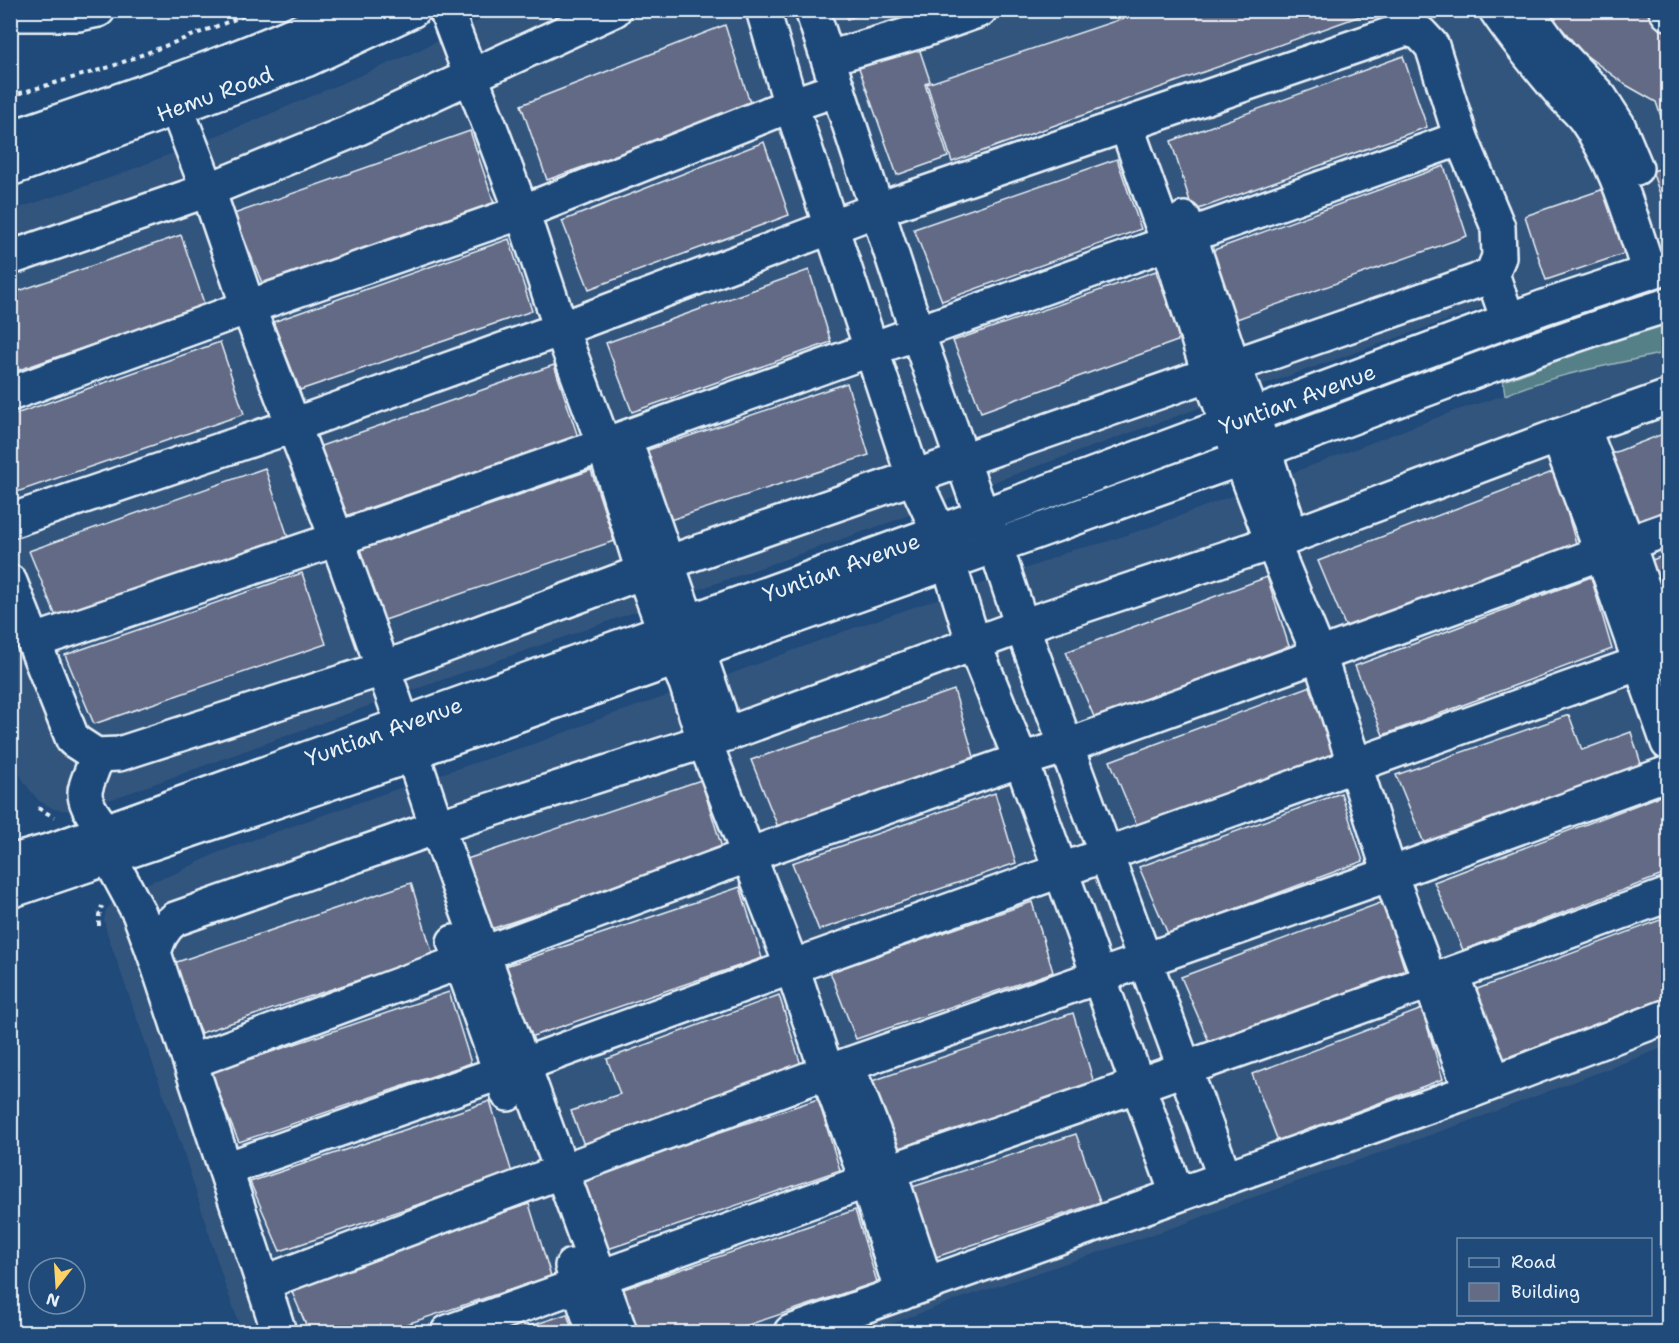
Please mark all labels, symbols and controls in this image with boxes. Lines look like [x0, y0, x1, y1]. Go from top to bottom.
street label: Hemu Road [152, 59, 277, 128]
street label: Yuntian Avenue [1215, 357, 1379, 441]
street label: Yuntian Avenue [759, 526, 924, 609]
street label: Yuntian Avenue [301, 690, 466, 773]
legend [1457, 1238, 1652, 1316]
text: Road [1511, 1250, 1556, 1274]
north arrow [27, 1256, 87, 1316]
text: Building [1511, 1280, 1580, 1304]
text: N [44, 1288, 62, 1312]

